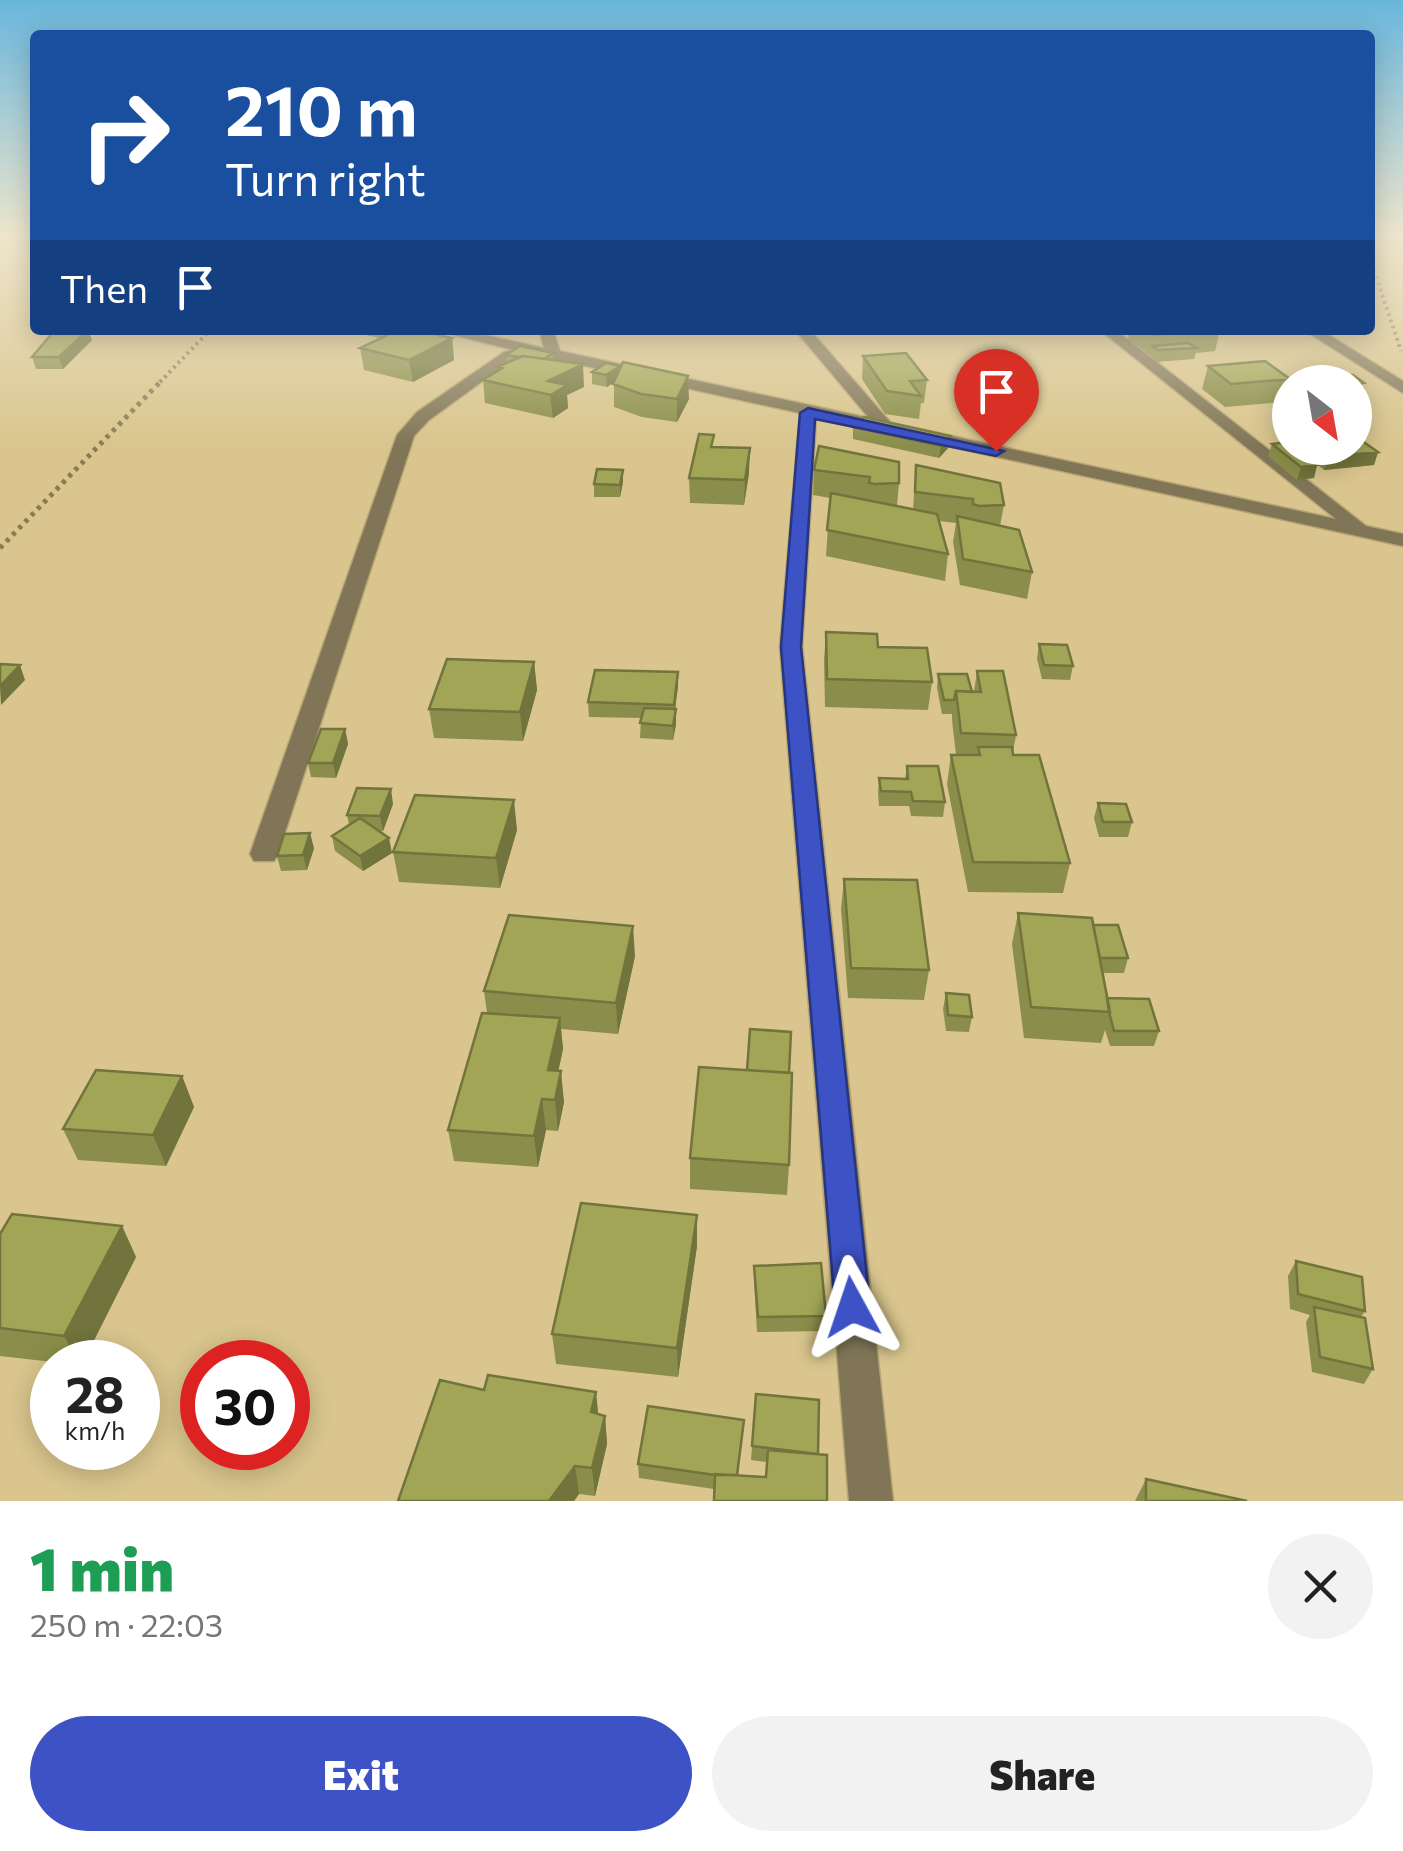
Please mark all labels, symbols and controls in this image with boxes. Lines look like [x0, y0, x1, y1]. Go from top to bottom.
text: 210 m [225, 65, 417, 150]
icon: right [60, 70, 190, 200]
text: Turn right [225, 150, 426, 205]
icon: arrive [168, 260, 223, 315]
text: Then [60, 264, 148, 311]
pin [954, 349, 1039, 452]
icon: arrive [969, 364, 1024, 419]
north arrow [1272, 365, 1372, 465]
map controls [1272, 365, 1372, 465]
position arrow [800, 1255, 904, 1359]
speed limit sign: 30 [180, 1340, 310, 1470]
text: 28 [65, 1362, 125, 1423]
text: km/h [65, 1415, 125, 1445]
text: 1 min [30, 1530, 174, 1603]
button: close [1268, 1534, 1373, 1639]
text: 250 m · 22:03 [30, 1604, 223, 1644]
button: Exit [30, 1716, 692, 1831]
button: Share [712, 1716, 1373, 1831]

